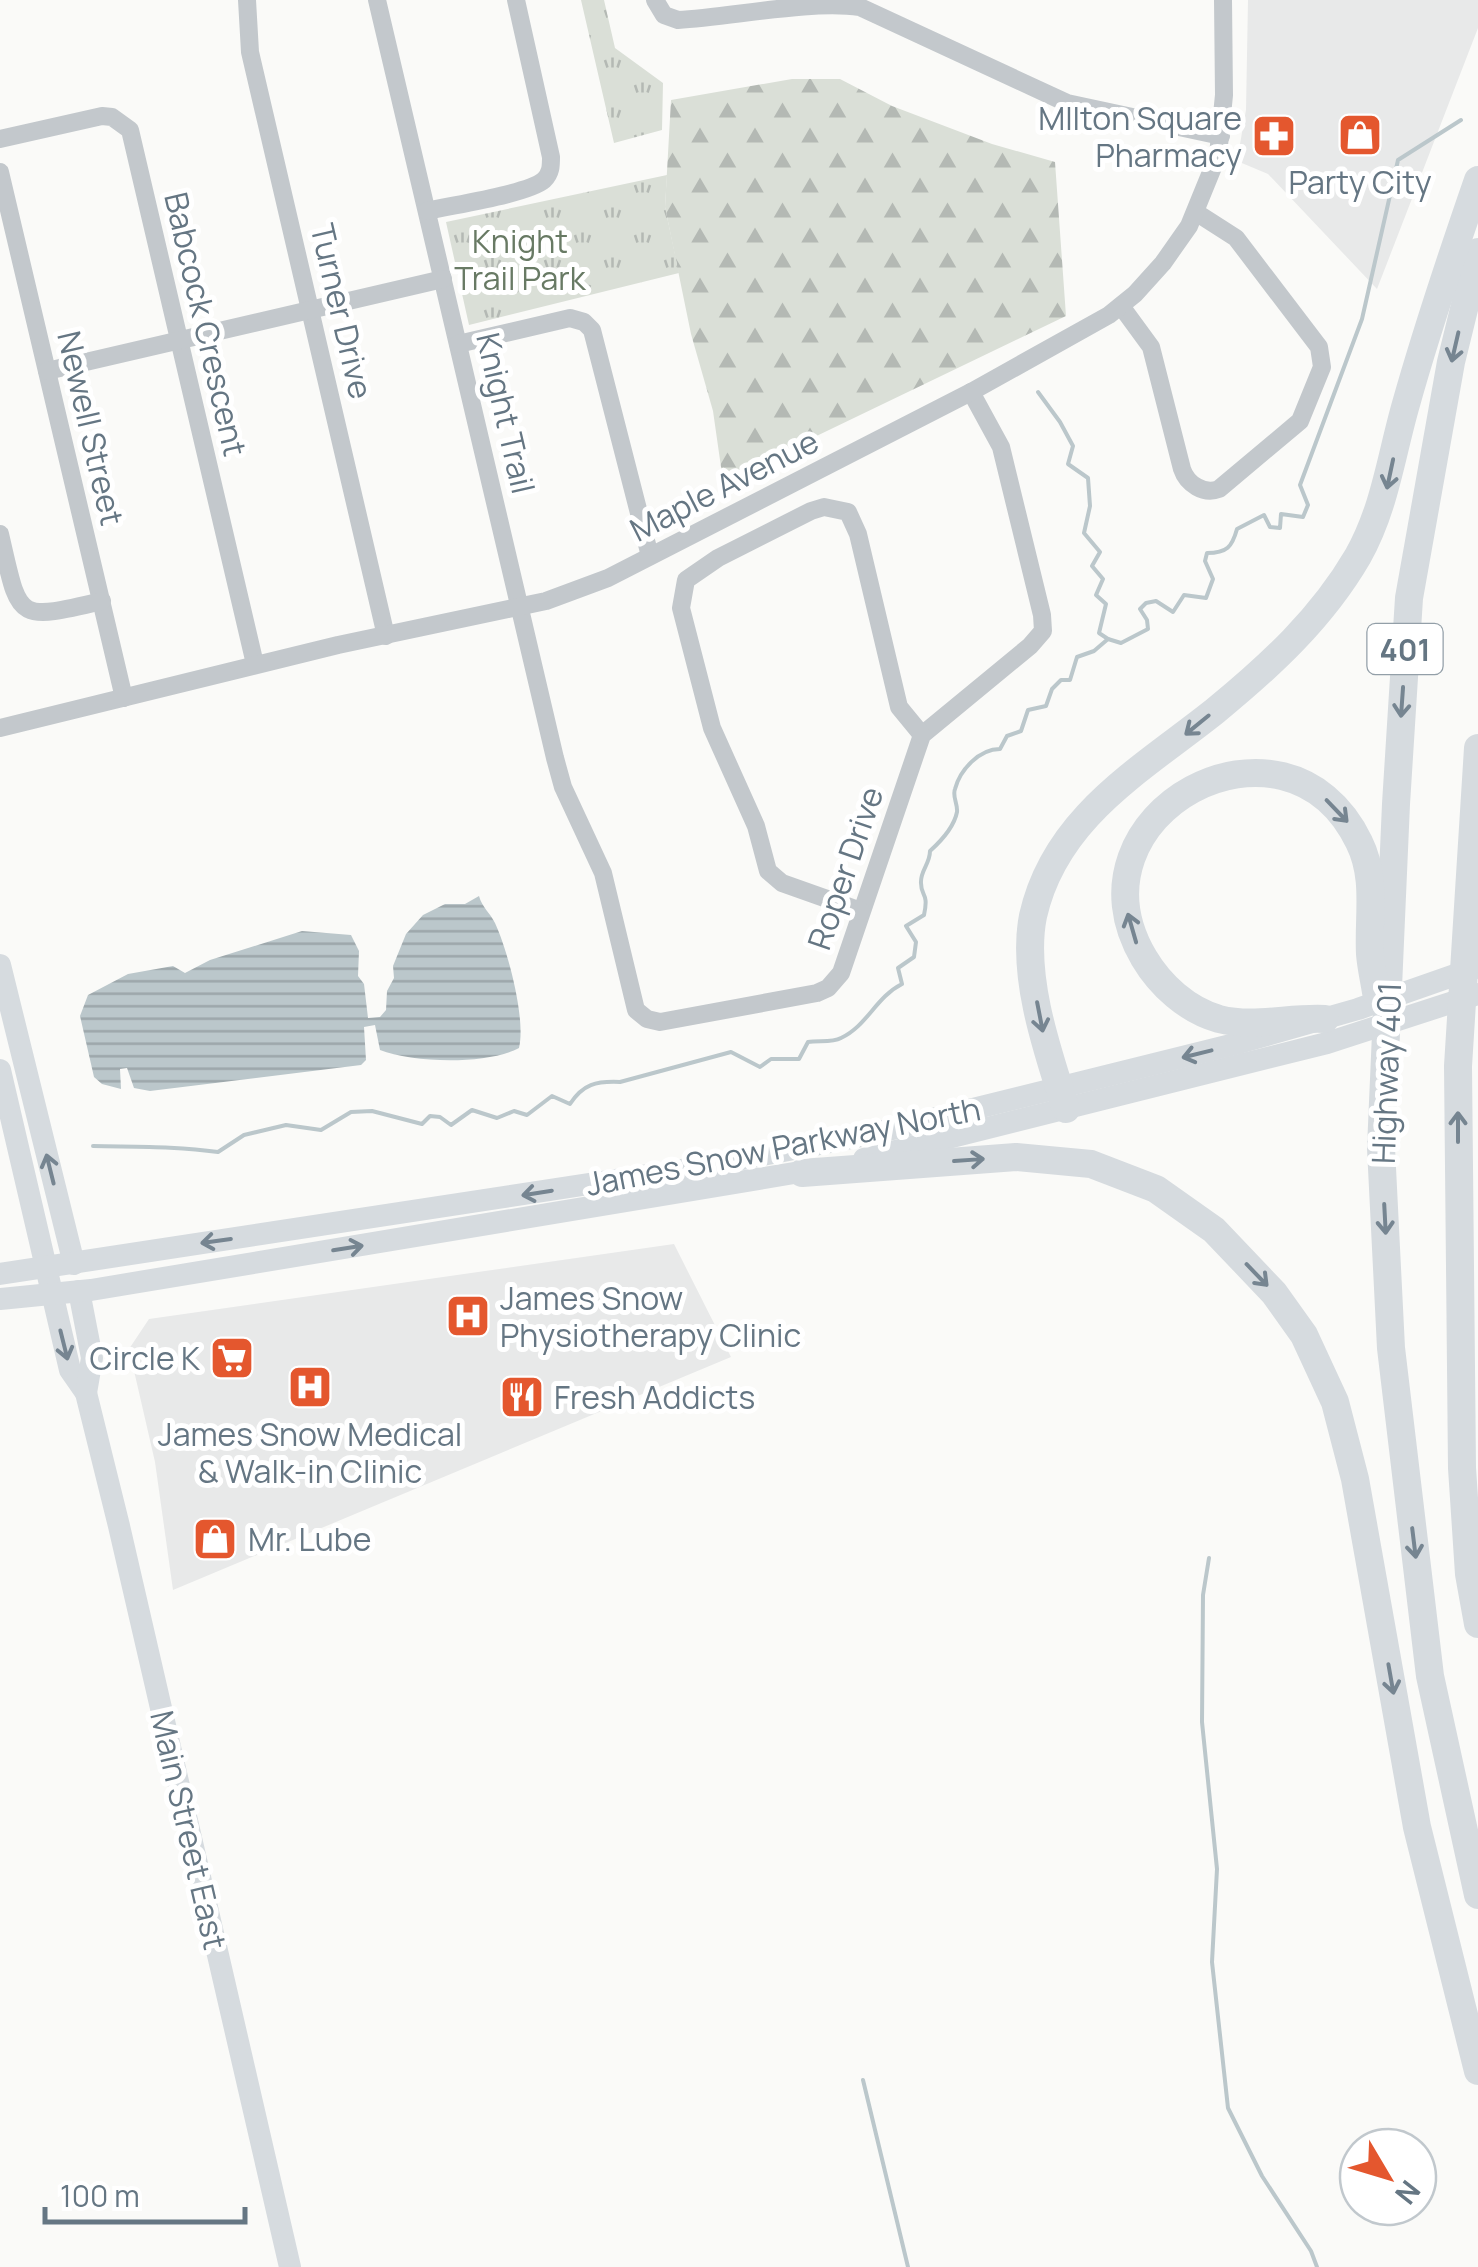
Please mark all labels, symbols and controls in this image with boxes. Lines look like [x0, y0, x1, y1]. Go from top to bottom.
place label: MIlton Square Pharmacy [1038, 96, 1242, 177]
shop icon: Party City [1337, 112, 1383, 158]
pharmacy icon: MIlton Square Pharmacy [1251, 113, 1297, 159]
place label: Party City [1288, 160, 1432, 204]
street label: Babcock Crescent [154, 188, 258, 460]
street label: Turner Drive [300, 219, 384, 403]
park label: Knight Trail Park [454, 219, 587, 300]
street label: Newell Street [47, 327, 135, 529]
street label: Knight Trail [466, 328, 546, 498]
one-way arrow [1445, 330, 1463, 362]
street label: Maple Avenue [622, 419, 826, 551]
one-way arrow [1380, 458, 1398, 490]
road number: 401 [1368, 624, 1442, 674]
one-way arrow [1392, 686, 1411, 718]
one-way arrow [1184, 714, 1210, 736]
street label: Roper Drive [797, 781, 893, 955]
one-way arrow [1325, 798, 1348, 823]
one-way arrow [1122, 913, 1141, 944]
street label: Highway 401 [1361, 981, 1411, 1165]
one-way arrow [1032, 1000, 1051, 1032]
one-way arrow [1182, 1046, 1214, 1064]
street label: James Snow Parkway North [582, 1086, 984, 1206]
one-way arrow [1448, 1112, 1468, 1144]
one-way arrow [953, 1151, 985, 1170]
one-way arrow [39, 1154, 58, 1185]
one-way arrow [521, 1184, 554, 1203]
one-way arrow [1376, 1203, 1395, 1235]
one-way arrow [200, 1233, 232, 1251]
one-way arrow [331, 1239, 364, 1257]
one-way arrow [1245, 1262, 1269, 1286]
place label: James Snow Physiotherapy Clinic [500, 1276, 801, 1357]
hospital icon: James Snow Physiotherapy Clinic [445, 1293, 491, 1339]
one-way arrow [56, 1329, 75, 1360]
supermarket icon: Circle K [209, 1335, 255, 1381]
place label: Circle K [90, 1336, 200, 1380]
hospital icon: James Snow Medical & Walk-in Clinic [287, 1364, 333, 1410]
restaurant icon: Fresh Addicts [499, 1374, 545, 1420]
place label: Fresh Addicts [554, 1375, 755, 1419]
place label: James Snow Medical & Walk-in Clinic [158, 1412, 462, 1493]
shop icon: Mr. Lube [192, 1516, 238, 1562]
place label: Mr. Lube [248, 1517, 371, 1561]
one-way arrow [1405, 1526, 1424, 1558]
one-way arrow [1382, 1662, 1401, 1694]
street label: Main Street East [140, 1706, 238, 1954]
north arrow [1338, 2127, 1438, 2227]
scale bar [45, 2162, 245, 2224]
text: N [1387, 2173, 1430, 2213]
text: 100 m [60, 2175, 140, 2216]

